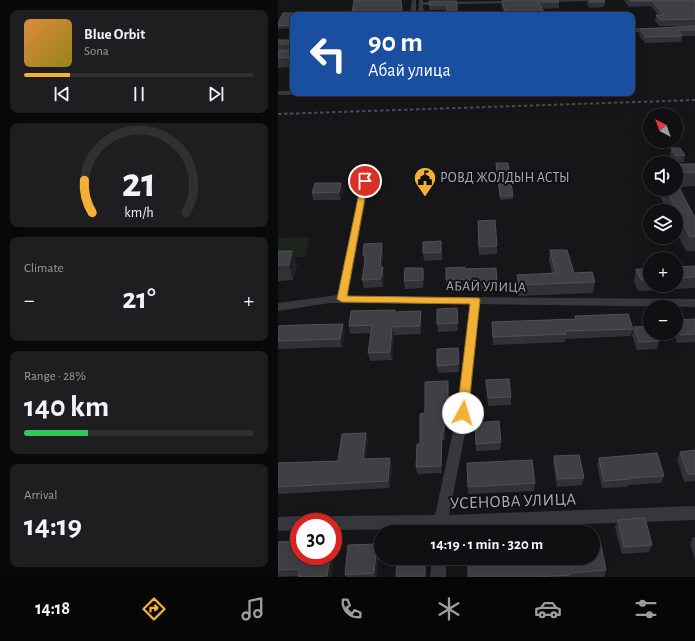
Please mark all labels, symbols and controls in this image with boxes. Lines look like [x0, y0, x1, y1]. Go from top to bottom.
text: Blue Orbit [84, 27, 145, 42]
icon: left [302, 28, 354, 80]
text: 90 m [368, 29, 423, 57]
text: Sona [84, 45, 109, 58]
text: Абай улица [368, 62, 451, 80]
icon: previous [51, 83, 73, 105]
icon: pause [128, 83, 150, 105]
icon: next [205, 83, 227, 105]
north arrow [643, 108, 683, 148]
map controls [643, 108, 683, 340]
button: sound [643, 156, 683, 196]
text: 21 [122, 163, 156, 204]
pin [348, 164, 382, 198]
public building icon: РОВД ЖОЛДЫН АСТЫ [412, 165, 438, 198]
icon: arrive [354, 170, 376, 192]
place label: РОВД ЖОЛДЫН АСТЫ [440, 171, 570, 185]
button: layers [643, 204, 683, 244]
text: km/h [124, 206, 154, 220]
button: + [643, 252, 683, 292]
text: Climate [24, 262, 63, 275]
street label: АБАЙ УЛИЦА [446, 278, 526, 295]
text: 21° [122, 284, 156, 314]
text: − [24, 289, 35, 311]
text: + [243, 289, 254, 311]
button: − [643, 300, 683, 340]
text: Range · 28% [24, 370, 86, 383]
text: 140 km [24, 392, 109, 422]
position arrow [442, 392, 484, 434]
text: Arrival [24, 489, 57, 502]
street label: УСЕНОВА УЛИЦА [450, 490, 576, 512]
text: 14:19 [24, 511, 82, 541]
speed limit sign: 30 [290, 513, 342, 565]
text: 14:19 · 1 min · 320 m [431, 537, 543, 552]
icon: directions [140, 595, 168, 623]
icon: music [239, 595, 267, 623]
icon: phone [337, 595, 365, 623]
icon: climate [435, 595, 463, 623]
icon: car [534, 595, 562, 623]
icon: filters [632, 595, 660, 623]
text: 14:18 [35, 600, 70, 618]

